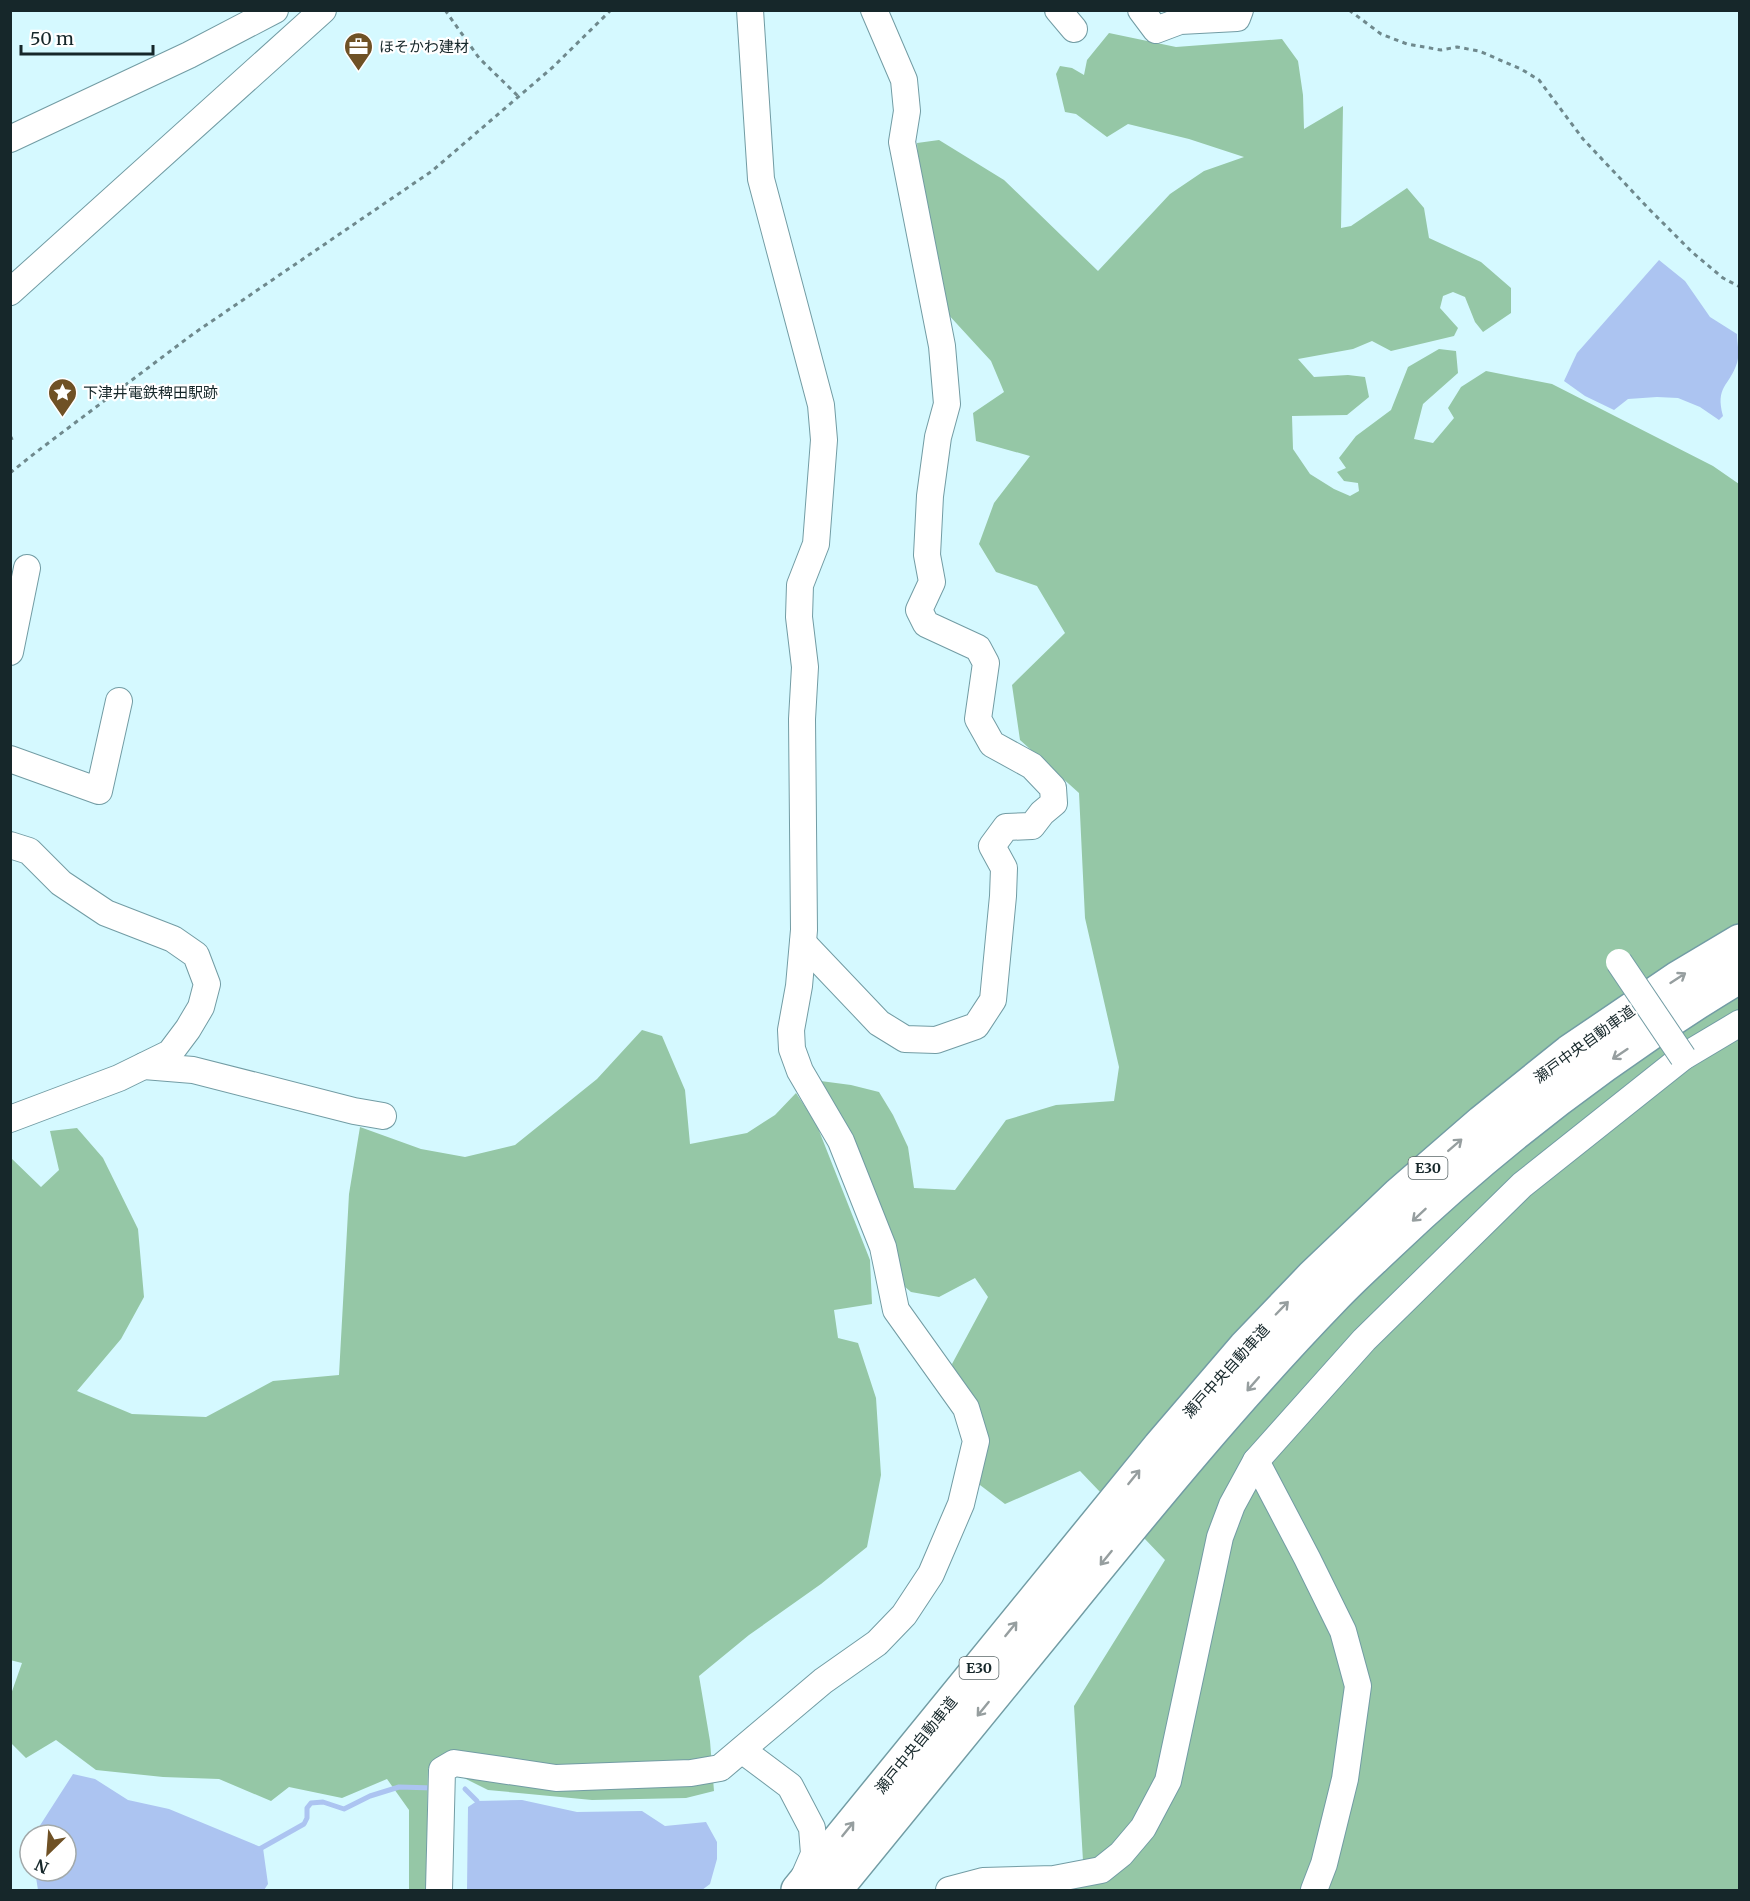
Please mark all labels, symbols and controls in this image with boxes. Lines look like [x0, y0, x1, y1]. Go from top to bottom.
scale bar [21, 18, 153, 56]
text: 50 m [30, 27, 74, 50]
office icon: ほそかわ建材 [342, 30, 374, 72]
place label: ほそかわ建材 [379, 37, 469, 56]
place icon: 下津井電鉄稗田駅跡 [46, 376, 78, 418]
place label: 下津井電鉄稗田駅跡 [83, 383, 218, 402]
one-way arrow [1669, 972, 1686, 985]
street label: 瀬戸中央自動車道 [1530, 1001, 1638, 1087]
one-way arrow [1612, 1048, 1629, 1060]
one-way arrow [1447, 1139, 1463, 1152]
road number: E30 [1408, 1157, 1448, 1179]
one-way arrow [1412, 1208, 1427, 1223]
one-way arrow [1275, 1301, 1289, 1316]
street label: 瀬戸中央自動車道 [1179, 1320, 1273, 1422]
one-way arrow [1246, 1376, 1260, 1391]
one-way arrow [1127, 1470, 1140, 1486]
one-way arrow [1099, 1550, 1113, 1565]
one-way arrow [1004, 1621, 1017, 1637]
road number: E30 [960, 1657, 998, 1679]
street label: 瀬戸中央自動車道 [871, 1692, 961, 1798]
one-way arrow [976, 1701, 990, 1716]
one-way arrow [841, 1822, 855, 1837]
north arrow [18, 1823, 78, 1883]
text: N [31, 1855, 52, 1878]

